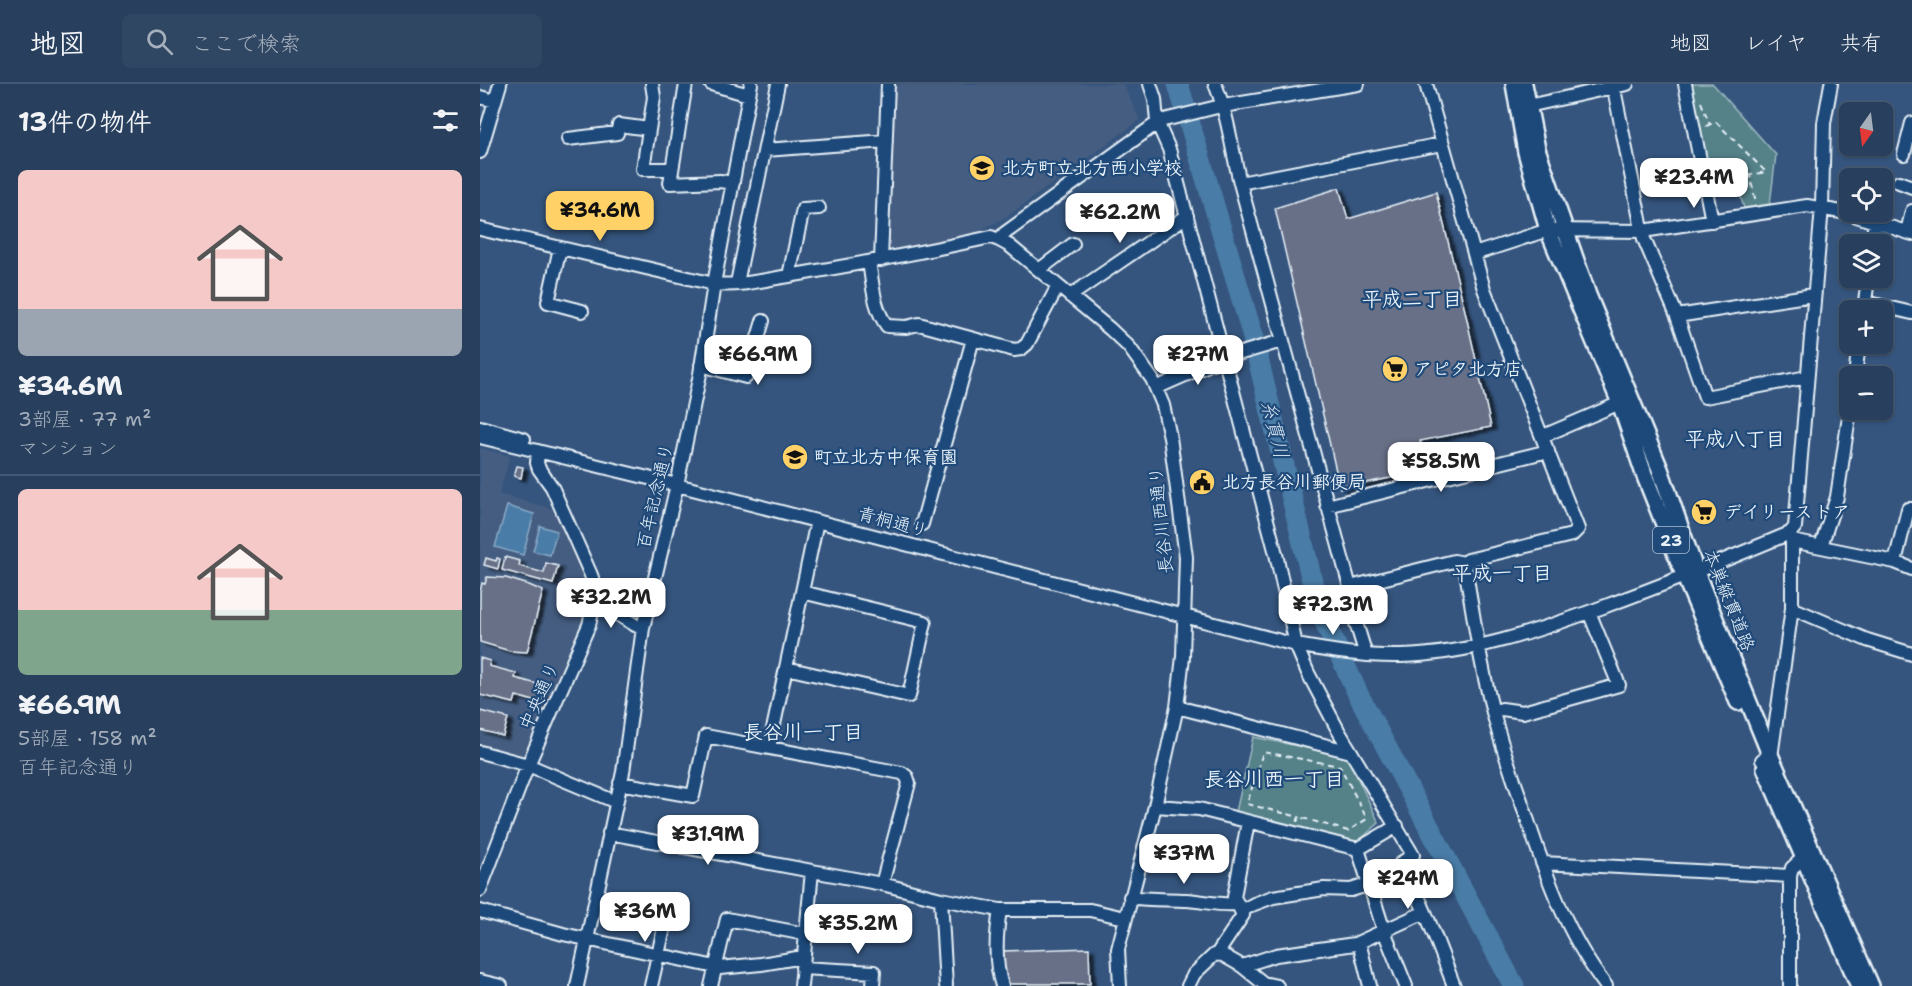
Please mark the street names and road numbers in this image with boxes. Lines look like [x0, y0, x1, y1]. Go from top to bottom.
street label: 百年記念通り [631, 441, 679, 551]
street label: 長谷川西通り [1143, 465, 1179, 575]
street label: 青桐通り [855, 501, 931, 543]
road number: 23 [1653, 527, 1689, 553]
street label: 本巣縦貫道路 [1698, 545, 1760, 655]
street label: 中央通り [513, 658, 565, 734]

